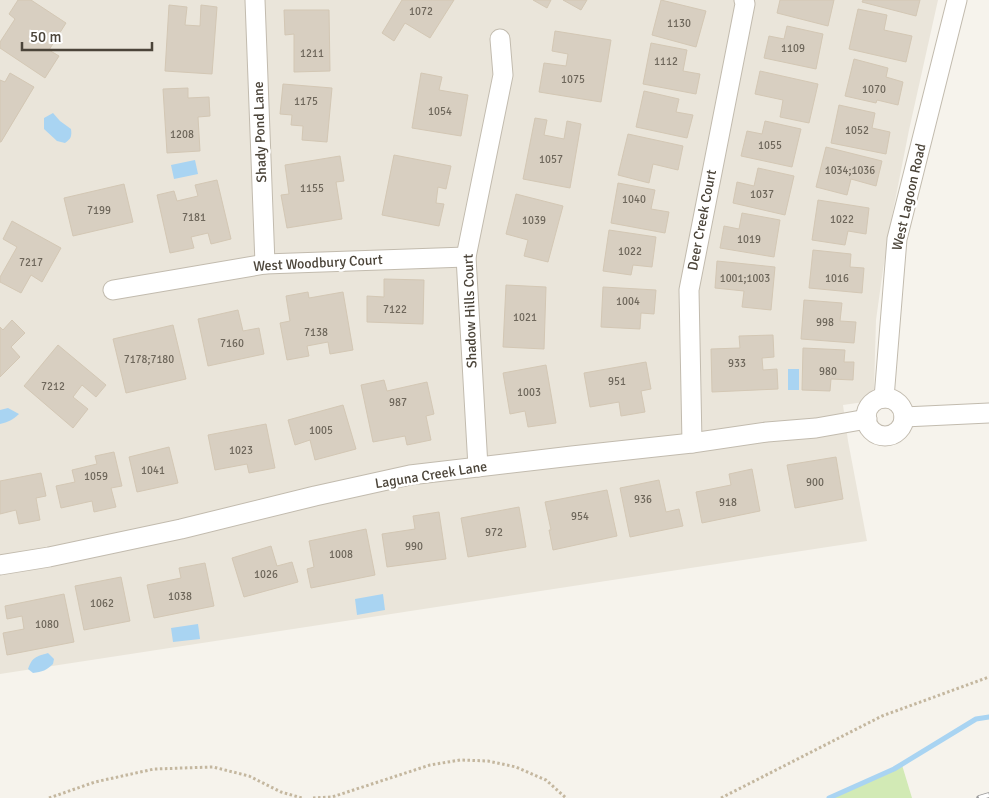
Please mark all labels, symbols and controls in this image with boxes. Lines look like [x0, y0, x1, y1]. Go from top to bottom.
house number: 1072 [409, 5, 433, 18]
house number: 1130 [667, 17, 691, 30]
scale bar [22, 20, 152, 52]
text: 50 m [30, 28, 61, 46]
house number: 1109 [781, 42, 805, 55]
house number: 1211 [300, 47, 324, 60]
house number: 1112 [654, 55, 678, 68]
house number: 1075 [561, 73, 585, 86]
street label: Shady Pond Lane [250, 81, 270, 183]
house number: 1070 [862, 83, 886, 96]
house number: 1175 [294, 95, 318, 108]
house number: 1054 [428, 105, 452, 118]
house number: 1052 [845, 124, 869, 137]
house number: 1208 [170, 128, 194, 141]
house number: 1055 [758, 139, 782, 152]
street label: West Lagoon Road [888, 142, 930, 252]
house number: 1057 [539, 153, 563, 166]
house number: 1034;1036 [825, 164, 875, 177]
street label: Deer Creek Court [684, 168, 720, 272]
house number: 1155 [300, 182, 324, 195]
house number: 1037 [750, 188, 774, 201]
house number: 1040 [622, 193, 646, 206]
house number: 7199 [87, 204, 111, 217]
house number: 7181 [182, 211, 206, 224]
house number: 1022 [830, 213, 854, 226]
house number: 1039 [522, 214, 546, 227]
house number: 1019 [737, 233, 761, 246]
house number: 1022 [618, 245, 642, 258]
street label: West Woodbury Court [253, 251, 383, 275]
street label: Shadow Hills Court [460, 253, 480, 368]
house number: 7217 [19, 256, 43, 269]
house number: 1001;1003 [720, 272, 770, 285]
house number: 1016 [825, 272, 849, 285]
house number: 1004 [616, 295, 640, 308]
house number: 7122 [383, 303, 407, 316]
house number: 1021 [513, 311, 537, 324]
house number: 998 [816, 316, 834, 329]
house number: 7138 [304, 326, 328, 339]
house number: 7160 [220, 337, 244, 350]
house number: 7178;7180 [124, 353, 174, 366]
house number: 933 [728, 357, 746, 370]
house number: 980 [819, 365, 837, 378]
house number: 951 [608, 375, 626, 388]
house number: 7212 [41, 380, 65, 393]
house number: 1003 [517, 386, 541, 399]
house number: 987 [389, 396, 407, 409]
house number: 1005 [309, 424, 333, 437]
house number: 1023 [229, 444, 253, 457]
street label: Laguna Creek Lane [374, 458, 488, 492]
house number: 1041 [141, 464, 165, 477]
house number: 1059 [84, 470, 108, 483]
house number: 900 [806, 476, 824, 489]
house number: 936 [634, 493, 652, 506]
house number: 918 [719, 496, 737, 509]
house number: 954 [571, 510, 589, 523]
house number: 972 [485, 526, 503, 539]
house number: 990 [405, 540, 423, 553]
house number: 1008 [329, 548, 353, 561]
house number: 1026 [254, 568, 278, 581]
house number: 1038 [168, 590, 192, 603]
house number: 1062 [90, 597, 114, 610]
house number: 1080 [35, 618, 59, 631]

